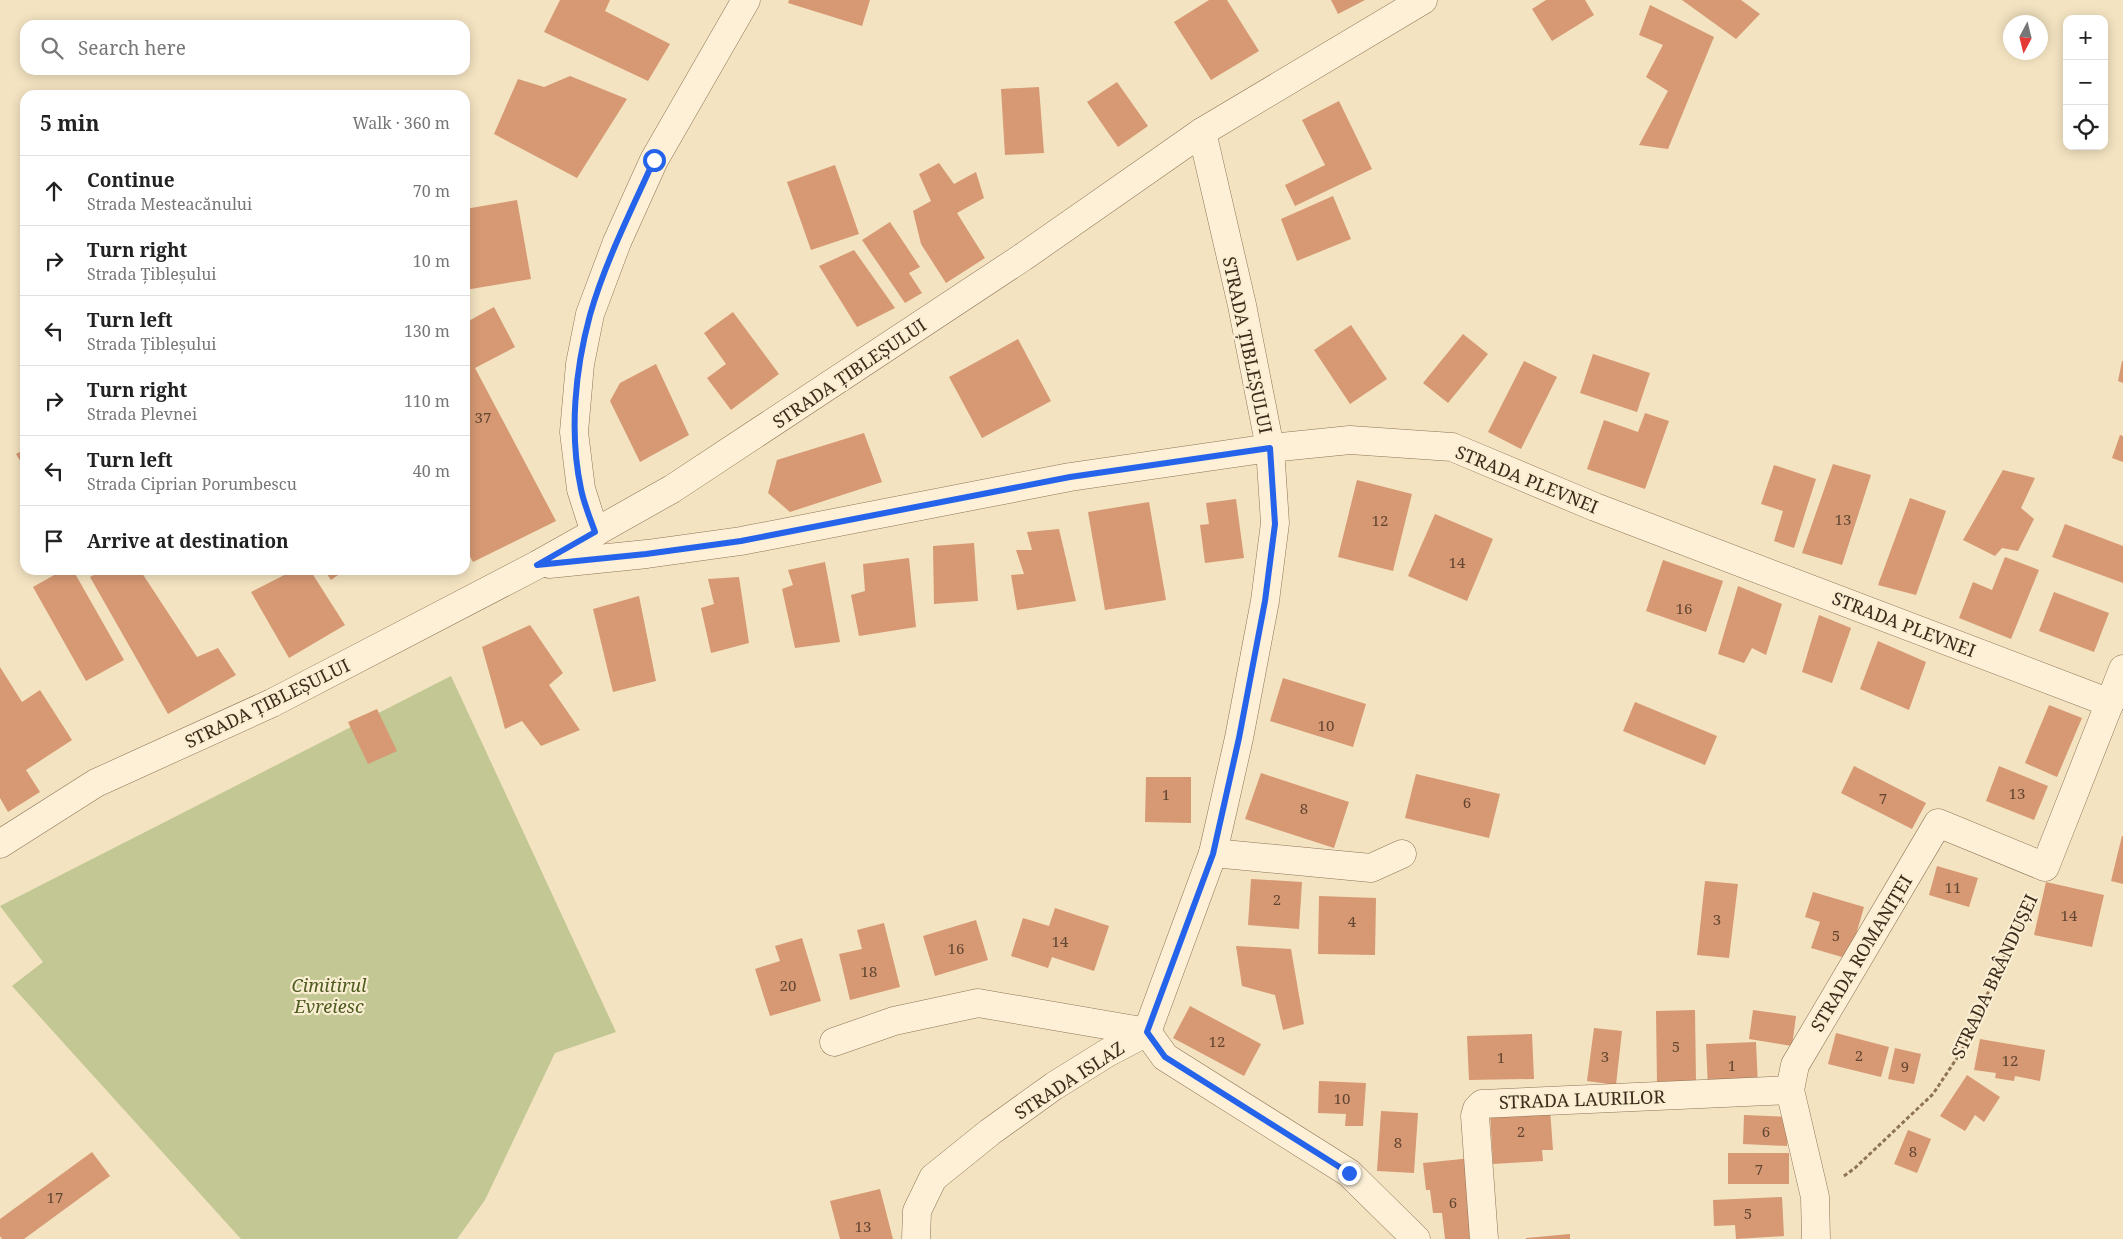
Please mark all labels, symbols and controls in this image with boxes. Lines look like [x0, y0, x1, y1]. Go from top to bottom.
north arrow [2003, 15, 2048, 60]
map controls [2063, 15, 2108, 150]
button: + [2063, 15, 2108, 60]
search box [20, 20, 470, 75]
icon: search [38, 34, 66, 62]
text: Search here [78, 35, 186, 61]
button: − [2063, 60, 2108, 105]
button: locate [2063, 105, 2108, 150]
text: 5 min [40, 109, 99, 137]
text: Walk · 360 m [353, 112, 450, 134]
route start [643, 149, 666, 172]
text: Continue [87, 167, 175, 193]
icon: ahead [40, 177, 68, 205]
text: 70 m [413, 180, 450, 202]
text: Strada Mesteacănului [87, 193, 252, 215]
text: Turn right [87, 237, 187, 263]
icon: right [40, 247, 68, 275]
text: 10 m [413, 250, 450, 272]
street label: STRADA ȚIBLEȘULUI [1218, 254, 1278, 436]
text: Strada Țibleșului [87, 263, 216, 285]
text: Turn left [87, 307, 173, 333]
street label: STRADA ȚIBLEȘULUI [768, 313, 930, 433]
icon: left [40, 317, 68, 345]
text: 130 m [404, 320, 450, 342]
text: Strada Țibleșului [87, 333, 216, 355]
text: Turn right [87, 377, 187, 403]
icon: right [40, 387, 68, 415]
text: 110 m [404, 390, 450, 412]
text: Strada Plevnei [87, 403, 197, 425]
house number: 37 [475, 407, 491, 427]
street label: STRADA PLEVNEI [1452, 439, 1602, 519]
text: Turn left [87, 447, 173, 473]
icon: left [40, 457, 68, 485]
text: 40 m [413, 460, 450, 482]
text: Strada Ciprian Porumbescu [87, 473, 297, 495]
house number: 13 [1835, 509, 1851, 529]
house number: 12 [1372, 510, 1388, 530]
icon: arrive [40, 527, 68, 555]
text: Arrive at destination [87, 528, 289, 554]
house number: 14 [1449, 552, 1466, 572]
street label: STRADA PLEVNEI [1829, 586, 1979, 662]
house number: 16 [1676, 598, 1692, 618]
street label: STRADA ȚIBLEȘULUI [181, 653, 353, 753]
house number: 10 [1318, 715, 1334, 735]
house number: 13 [2009, 783, 2025, 803]
house number: 1 [1162, 784, 1170, 804]
house number: 7 [1879, 788, 1887, 808]
house number: 6 [1463, 792, 1471, 812]
house number: 8 [1300, 798, 1308, 818]
street label: STRADA ROMANIȚEI [1805, 870, 1917, 1036]
house number: 11 [1945, 877, 1961, 897]
house number: 2 [1273, 889, 1281, 909]
street label: STRADA BRÂNDUȘEI [1945, 890, 2043, 1062]
house number: 14 [2061, 905, 2078, 925]
house number: 3 [1713, 909, 1721, 929]
house number: 4 [1348, 911, 1357, 931]
house number: 5 [1832, 925, 1840, 945]
house number: 14 [1052, 931, 1069, 951]
house number: 16 [948, 938, 964, 958]
house number: 18 [861, 961, 877, 981]
park label: Cimitirul Evreiesc [291, 973, 367, 1018]
house number: 20 [780, 975, 796, 995]
house number: 12 [1209, 1031, 1225, 1051]
street label: STRADA ISLAZ [1010, 1036, 1128, 1124]
house number: 5 [1672, 1036, 1680, 1056]
house number: 2 [1855, 1045, 1863, 1065]
house number: 3 [1601, 1046, 1609, 1066]
house number: 1 [1497, 1047, 1505, 1067]
house number: 12 [2002, 1050, 2018, 1070]
house number: 1 [1728, 1055, 1736, 1075]
house number: 9 [1901, 1056, 1909, 1076]
street label: STRADA LAURILOR [1498, 1084, 1666, 1114]
house number: 10 [1334, 1088, 1350, 1108]
house number: 2 [1517, 1121, 1525, 1141]
house number: 6 [1762, 1121, 1770, 1141]
house number: 8 [1394, 1132, 1402, 1152]
house number: 8 [1909, 1141, 1917, 1161]
house number: 7 [1755, 1159, 1763, 1179]
route end [1338, 1162, 1361, 1185]
house number: 17 [47, 1187, 63, 1207]
house number: 6 [1449, 1192, 1457, 1212]
house number: 5 [1744, 1203, 1752, 1223]
house number: 13 [855, 1216, 871, 1236]

